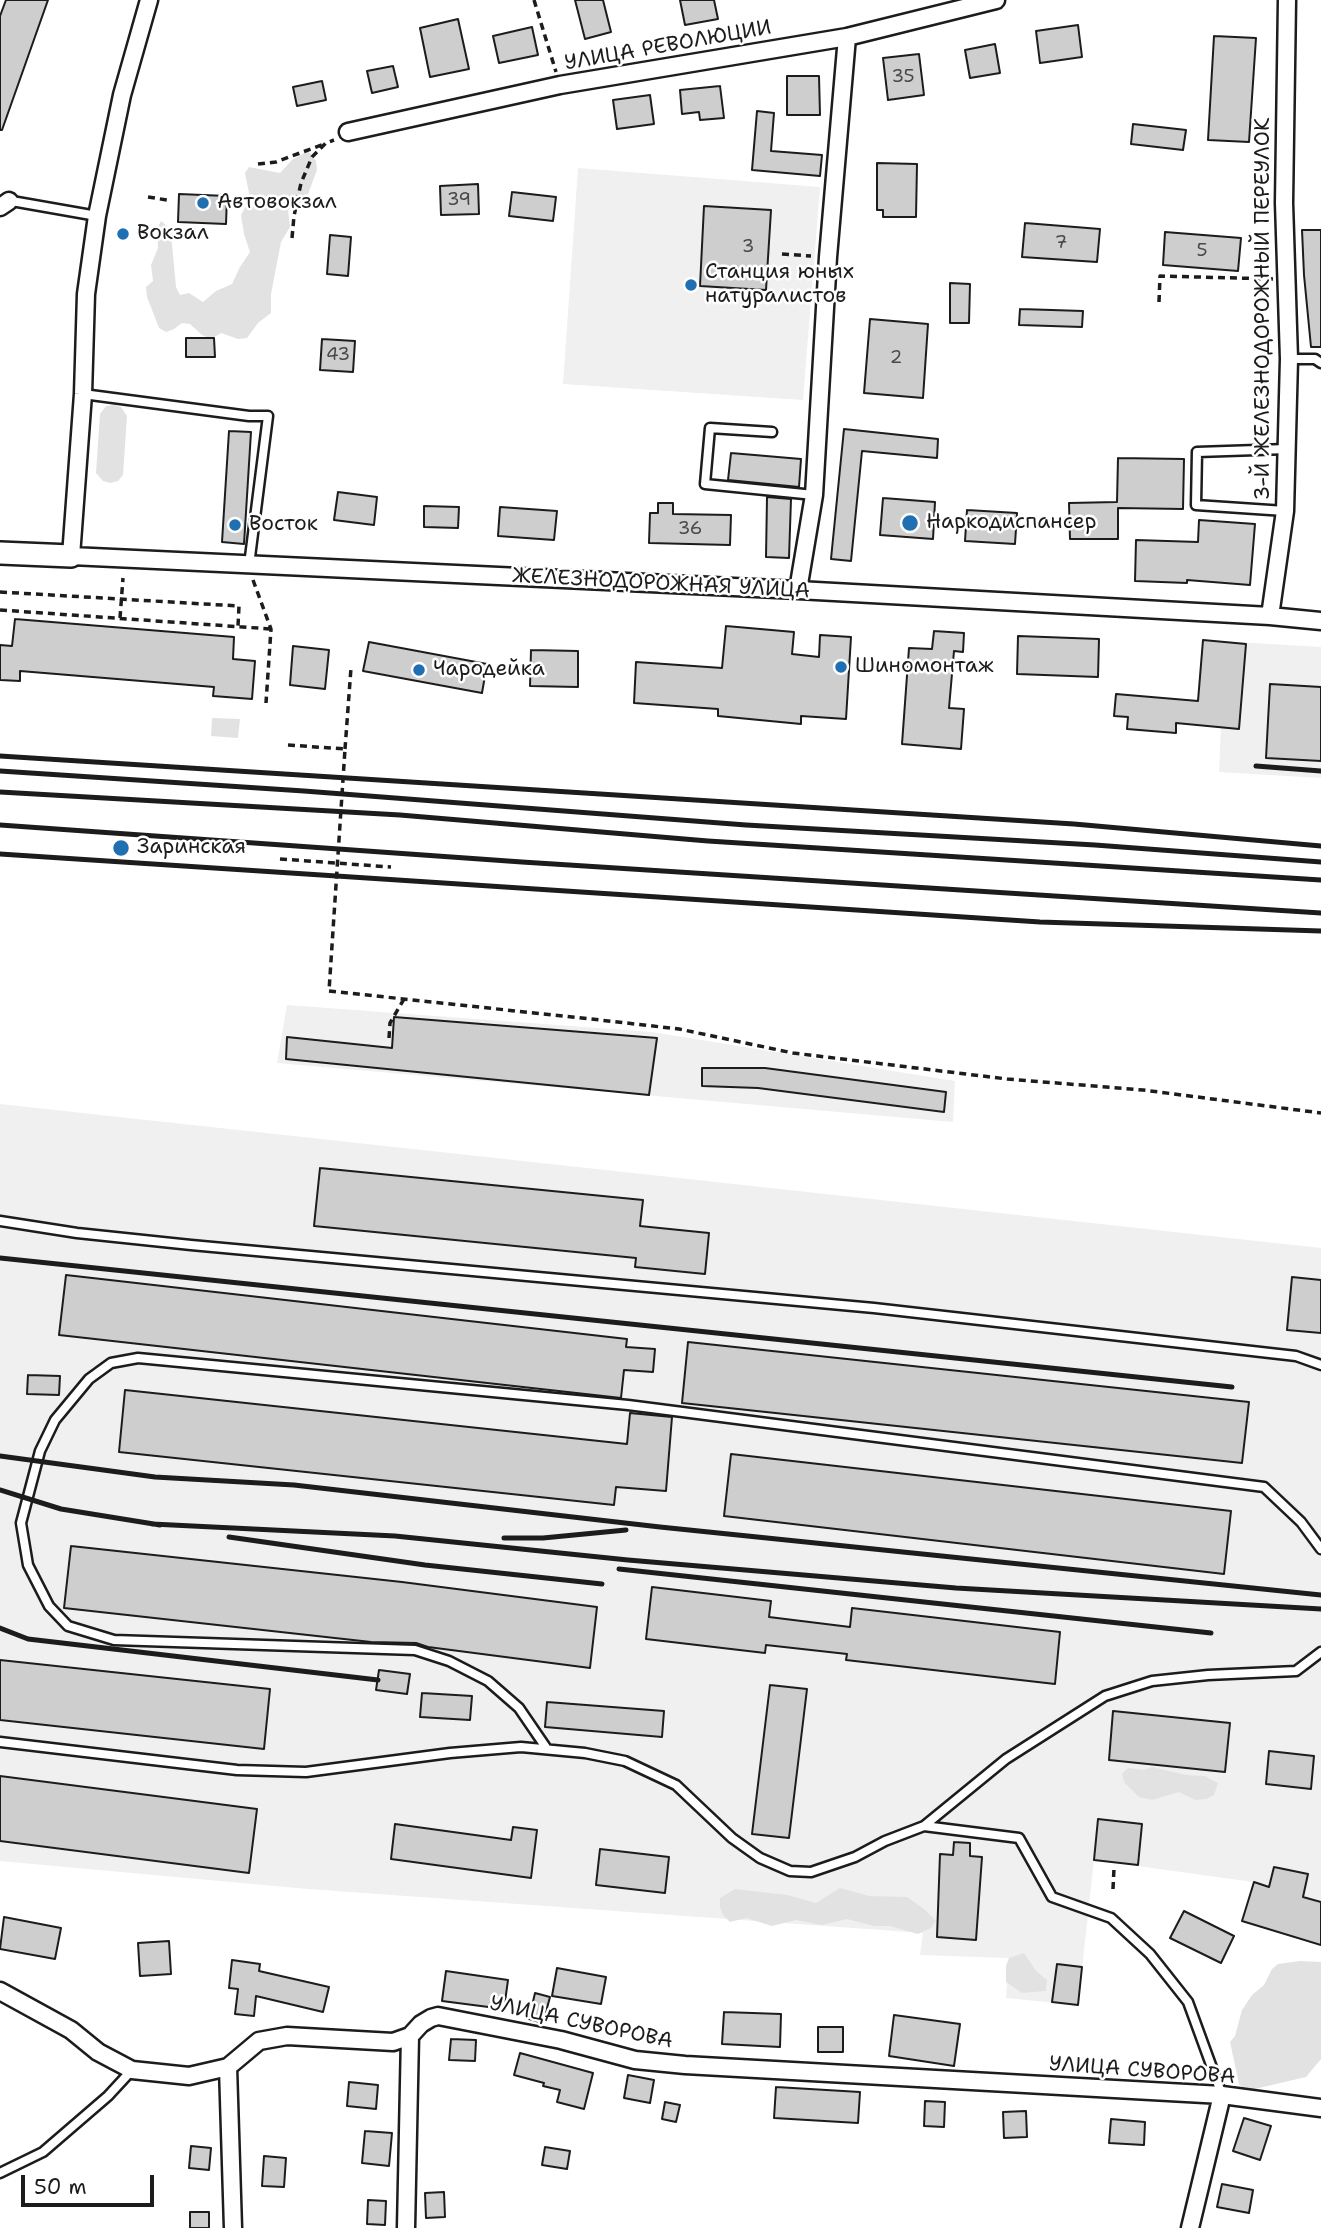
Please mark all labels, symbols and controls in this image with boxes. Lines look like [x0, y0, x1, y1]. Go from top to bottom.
street label: УЛИЦА РЕВОЛЮЦИИ [563, 15, 773, 77]
house number: 35 [891, 66, 915, 88]
street label: 3-Й ЖЕЛЕЗНОДОРОЖНЫЙ ПЕРЕУЛОК [1251, 118, 1277, 500]
house number: 39 [447, 189, 471, 211]
place label: Автовокзал [217, 190, 337, 216]
marker: Автовокзал [195, 195, 211, 211]
place label: Вокзал [137, 221, 209, 247]
marker: Вокзал [115, 226, 131, 242]
house number: 7 [1055, 232, 1067, 254]
house number: 3 [742, 236, 754, 258]
house number: 5 [1196, 240, 1208, 262]
place label: Станция юных натуралистов [705, 260, 854, 310]
marker: Станция юных натуралистов [683, 277, 699, 293]
house number: 43 [326, 344, 350, 366]
house number: 2 [890, 347, 902, 369]
place label: Наркодиспансер [926, 510, 1096, 536]
place label: Восток [249, 512, 318, 538]
marker: Наркодиспансер [900, 513, 920, 533]
marker: Восток [227, 517, 243, 533]
house number: 36 [678, 518, 702, 540]
street label: ЖЕЛЕЗНОДОРОЖНАЯ УЛИЦА [512, 564, 810, 604]
place label: Шиномонтаж [855, 654, 994, 680]
place label: Чародейка [433, 657, 545, 683]
marker: Шиномонтаж [833, 659, 849, 675]
marker: Чародейка [411, 662, 427, 678]
place label: Заринская [137, 835, 246, 861]
marker: Заринская [111, 838, 131, 858]
street label: УЛИЦА СУВОРОВА [487, 1991, 675, 2055]
street label: УЛИЦА СУВОРОВА [1048, 2052, 1236, 2090]
scale bar [24, 2162, 158, 2206]
text: 50 m [34, 2173, 87, 2201]

